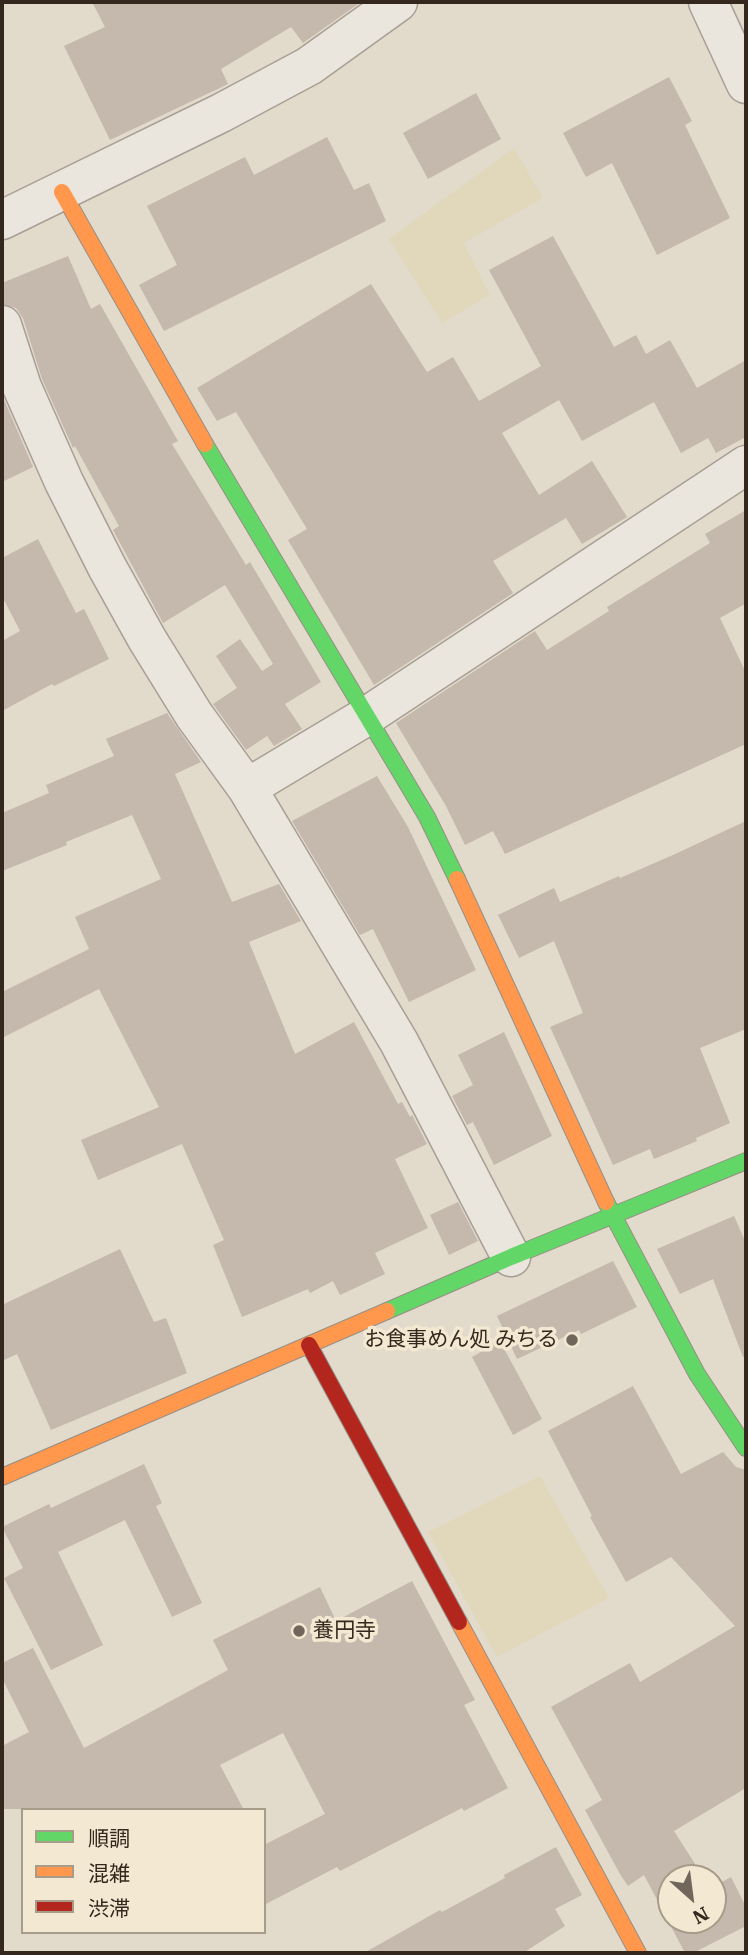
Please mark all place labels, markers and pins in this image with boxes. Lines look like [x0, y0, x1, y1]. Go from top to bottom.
place label: お食事めん処 みちる [364, 1327, 558, 1353]
marker: お食事めん処 みちる [564, 1332, 580, 1348]
place label: 養円寺 [313, 1618, 376, 1644]
marker: 養円寺 [291, 1623, 307, 1639]

